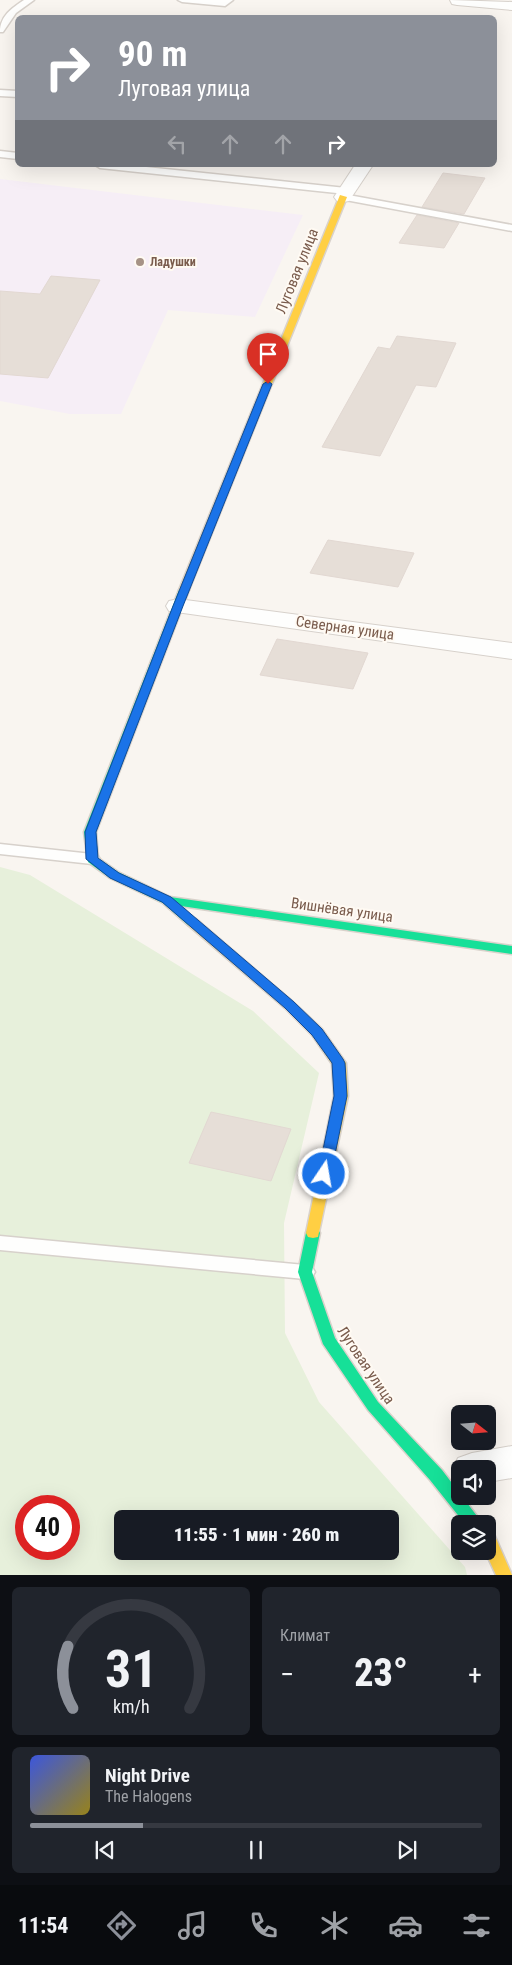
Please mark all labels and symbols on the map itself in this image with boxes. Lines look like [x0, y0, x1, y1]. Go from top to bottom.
street label: Луговая улица [272, 226, 322, 316]
place label: Ладушки [150, 255, 196, 269]
marker: Ладушки [134, 256, 146, 268]
pin [247, 333, 289, 384]
street label: Северная улица [295, 612, 395, 644]
street label: Вишнёвая улица [290, 894, 394, 926]
position arrow [297, 1147, 349, 1199]
street label: Луговая улица [333, 1323, 399, 1407]
north arrow [451, 1405, 496, 1450]
speed limit sign: 40 [15, 1495, 80, 1560]

